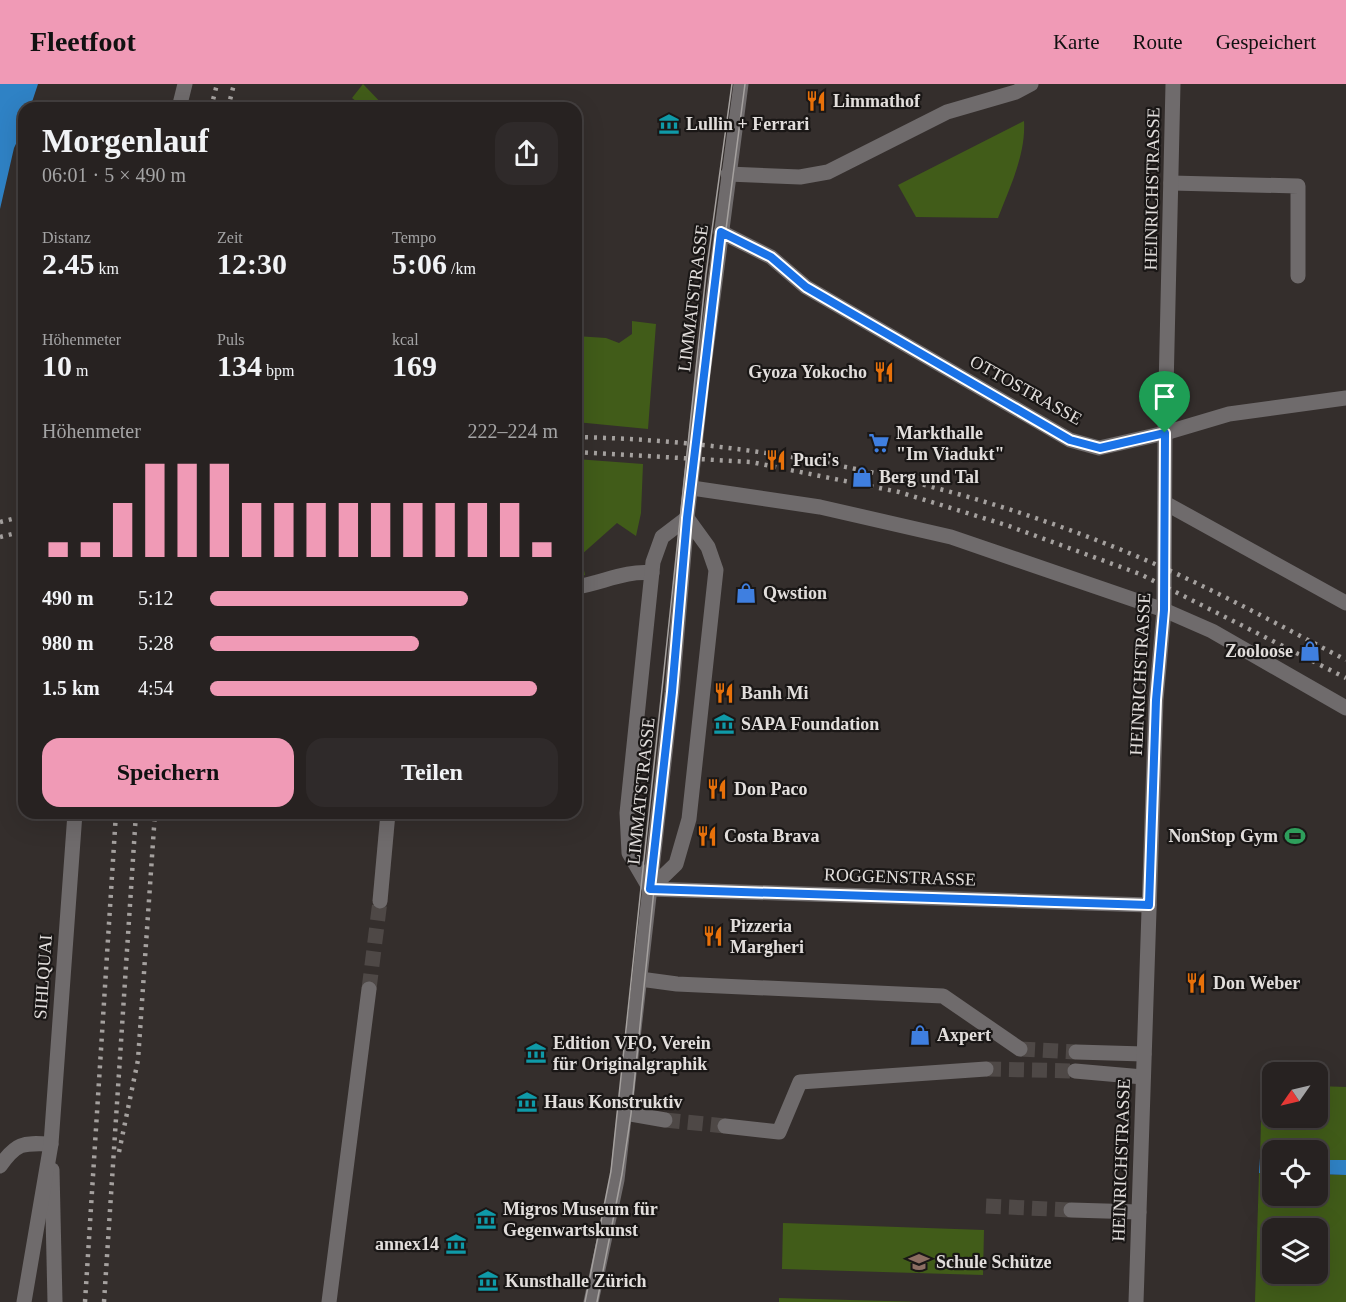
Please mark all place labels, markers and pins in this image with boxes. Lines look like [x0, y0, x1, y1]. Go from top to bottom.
restaurant icon: Limmathof [804, 89, 828, 113]
place label: Limmathof [833, 91, 921, 111]
museum icon: Lullin + Ferrari [657, 112, 681, 136]
place label: Lullin + Ferrari [686, 114, 809, 134]
restaurant icon: Gyoza Yokocho [872, 360, 896, 384]
place label: Gyoza Yokocho [748, 362, 867, 382]
pin [1139, 371, 1190, 433]
place label: Markthalle "Im Viadukt" [896, 423, 1005, 464]
supermarket icon: Markthalle "Im Viadukt" [867, 431, 891, 455]
restaurant icon: Puci's [764, 448, 788, 472]
place label: Puci's [793, 450, 839, 470]
shop icon: Berg und Tal [850, 465, 874, 489]
place label: Berg und Tal [879, 467, 979, 487]
shop icon: Qwstion [734, 581, 758, 605]
place label: Qwstion [763, 583, 827, 603]
shop icon: Zooloose [1298, 639, 1322, 663]
place label: Zooloose [1225, 641, 1293, 661]
restaurant icon: Banh Mi [712, 681, 736, 705]
place label: Banh Mi [741, 683, 809, 703]
museum icon: SAPA Foundation [712, 712, 736, 736]
place label: SAPA Foundation [741, 714, 879, 734]
restaurant icon: Don Paco [705, 777, 729, 801]
place label: Don Paco [734, 779, 808, 799]
restaurant icon: Costa Brava [695, 824, 719, 848]
sports icon: NonStop Gym [1283, 824, 1307, 848]
place label: Costa Brava [724, 826, 820, 846]
place label: NonStop Gym [1168, 826, 1278, 846]
place label: Pizzeria Margheri [730, 916, 804, 957]
restaurant icon: Pizzeria Margheri [701, 924, 725, 948]
restaurant icon: Don Weber [1184, 971, 1208, 995]
place label: Don Weber [1213, 973, 1300, 993]
shop icon: Axpert [908, 1023, 932, 1047]
place label: Axpert [937, 1025, 991, 1045]
place label: Edition VFO, Verein für Originalgraphik [553, 1033, 711, 1074]
museum icon: Edition VFO, Verein für Originalgraphik [524, 1041, 548, 1065]
museum icon: Haus Konstruktiv [515, 1090, 539, 1114]
place label: Haus Konstruktiv [544, 1092, 683, 1112]
place label: Migros Museum für Gegenwartskunst [503, 1199, 658, 1240]
museum icon: Migros Museum für Gegenwartskunst [474, 1207, 498, 1231]
museum icon: annex14 [444, 1232, 468, 1256]
place label: annex14 [375, 1234, 439, 1254]
school or university icon: Schule Schütze [907, 1250, 931, 1274]
place label: Schule Schütze [936, 1252, 1052, 1272]
museum icon: Kunsthalle Zürich [476, 1269, 500, 1293]
place label: Kunsthalle Zürich [505, 1271, 647, 1291]

